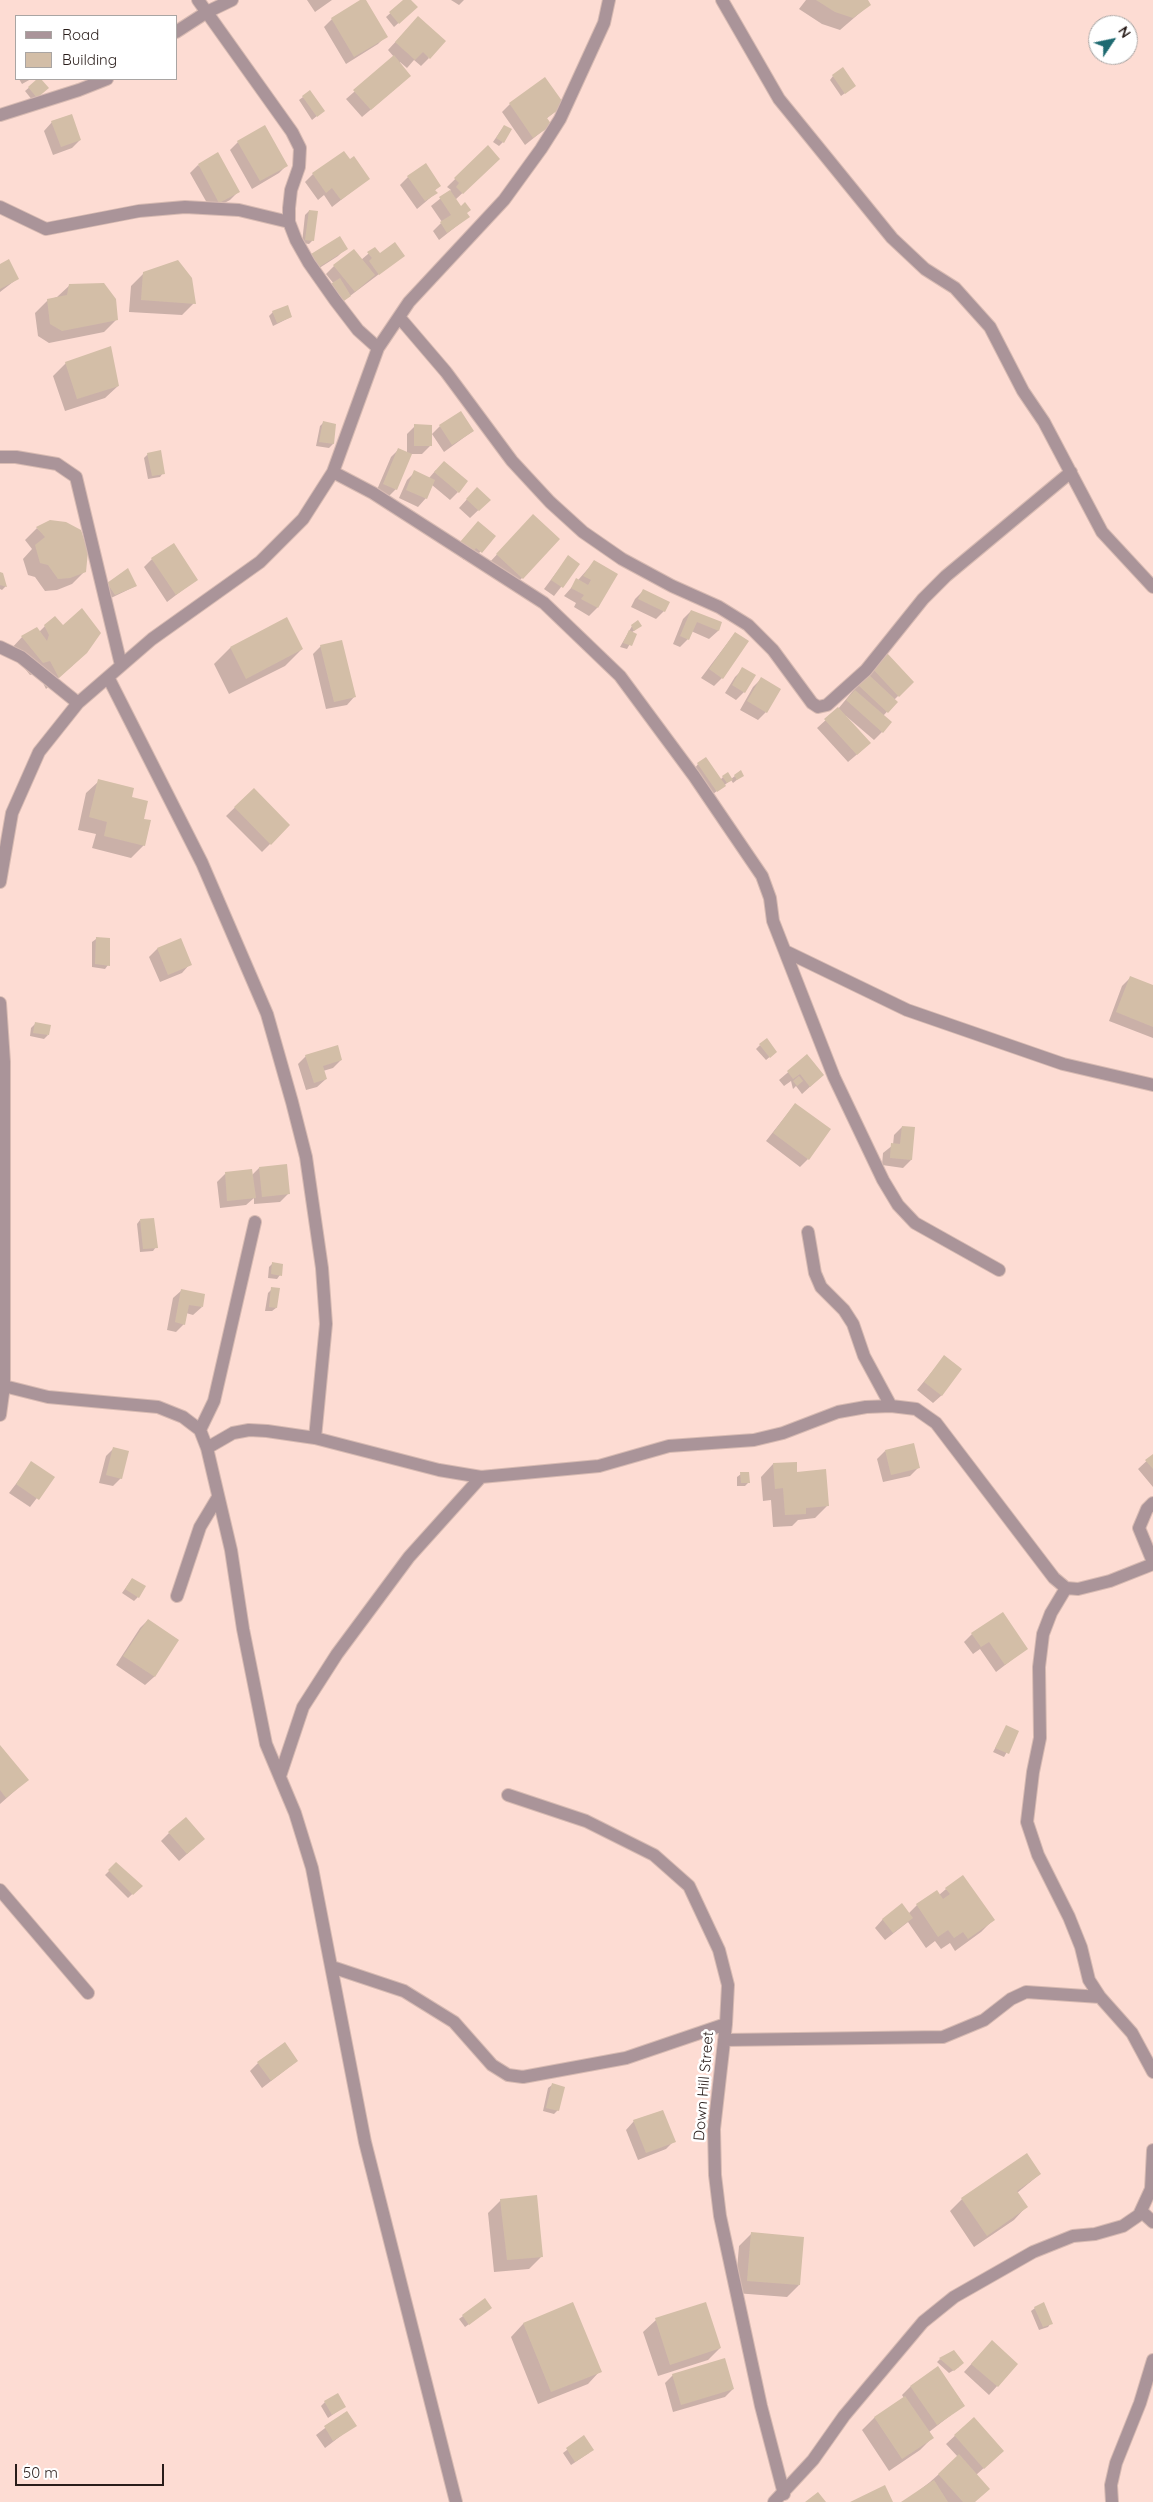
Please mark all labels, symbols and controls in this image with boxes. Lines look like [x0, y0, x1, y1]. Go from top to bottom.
legend [15, 15, 178, 80]
north arrow [1088, 15, 1138, 65]
text: N [1114, 23, 1135, 41]
text: Road [62, 25, 99, 44]
text: Building [62, 50, 117, 69]
street label: Down Hill Street [690, 2030, 718, 2142]
scale bar [18, 2454, 166, 2486]
text: 50 m [23, 2463, 58, 2482]

